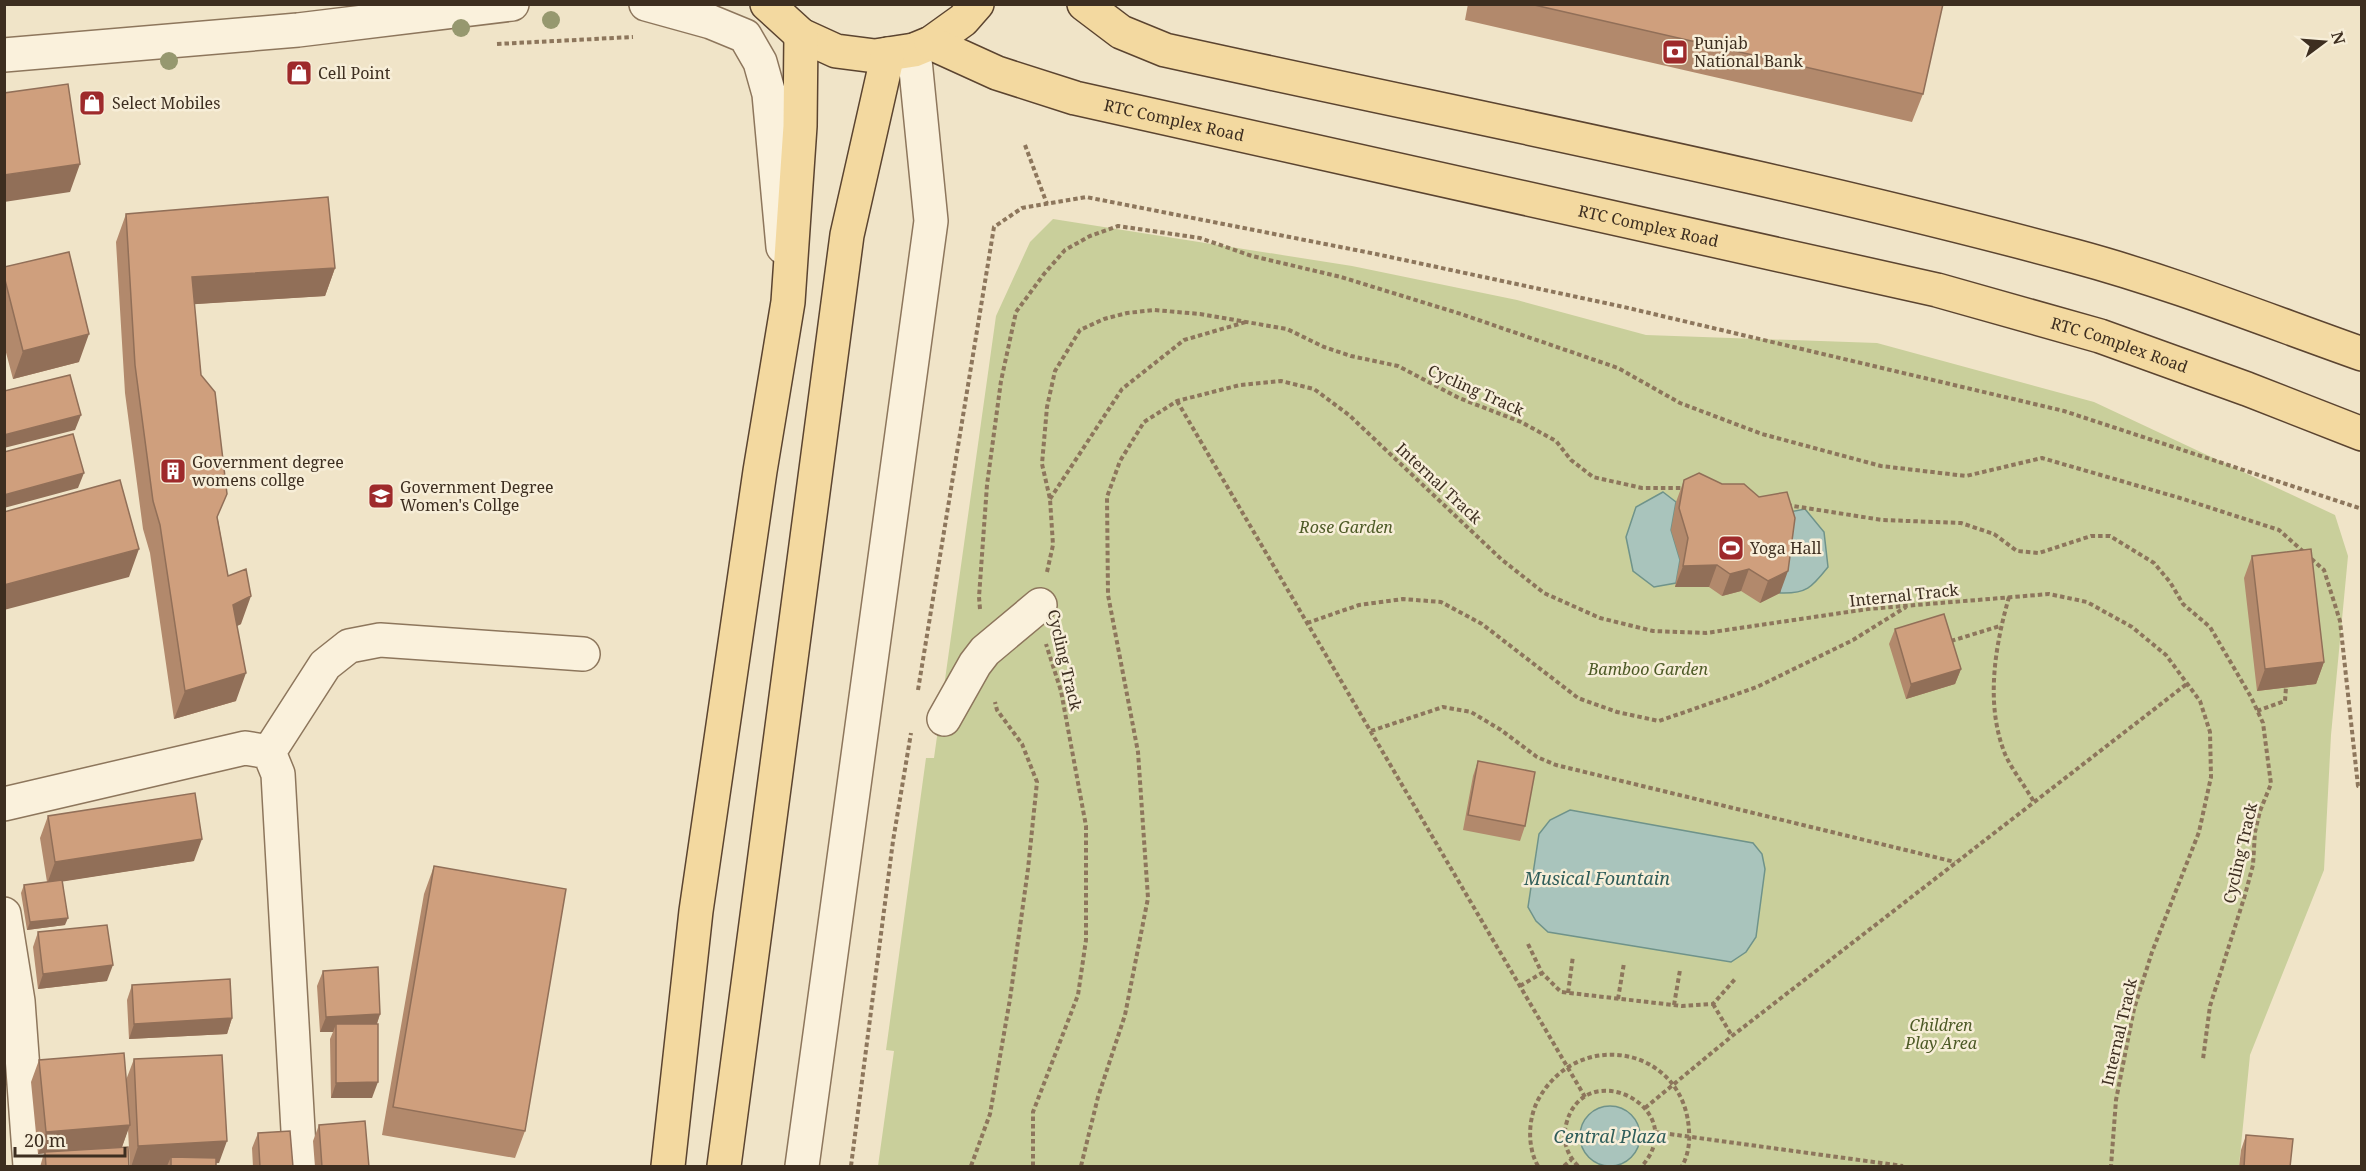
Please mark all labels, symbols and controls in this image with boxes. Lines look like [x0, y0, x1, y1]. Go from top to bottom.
north arrow [2294, 12, 2354, 72]
text: N [2326, 29, 2351, 47]
place label: Punjab National Bank [1694, 32, 1803, 72]
bank icon: Punjab National Bank [1660, 37, 1690, 67]
shop icon: Cell Point [284, 58, 314, 88]
place label: Cell Point [318, 62, 391, 84]
shop icon: Select Mobiles [77, 88, 107, 118]
place label: Select Mobiles [112, 92, 220, 114]
street label: RTC Complex Road [1102, 94, 1247, 146]
street label: RTC Complex Road [1576, 199, 1721, 252]
street label: RTC Complex Road [2048, 312, 2191, 378]
street label: Cycling Track [1424, 359, 1528, 421]
street label: Internal Track [1391, 438, 1487, 529]
place label: Government degree womens collge [192, 451, 344, 491]
building icon: Government degree womens collge [158, 456, 188, 486]
place label: Government Degree Women's Collge [400, 476, 554, 516]
school or university icon: Government Degree Women's Collge [366, 481, 396, 511]
park label: Rose Garden [1298, 516, 1393, 538]
sports icon: Yoga Hall [1716, 533, 1746, 563]
place label: Yoga Hall [1749, 537, 1822, 559]
street label: Internal Track [1848, 578, 1960, 612]
street label: Cycling Track [1043, 607, 1087, 713]
park label: Bamboo Garden [1587, 658, 1708, 680]
street label: Cycling Track [2218, 800, 2262, 906]
water label: Musical Fountain [1523, 866, 1670, 890]
street label: Internal Track [2096, 975, 2142, 1088]
park label: Children Play Area [1904, 1014, 1978, 1054]
scale bar [15, 1120, 124, 1158]
water label: Central Plaza [1554, 1124, 1667, 1148]
text: 20 m [24, 1128, 66, 1152]

